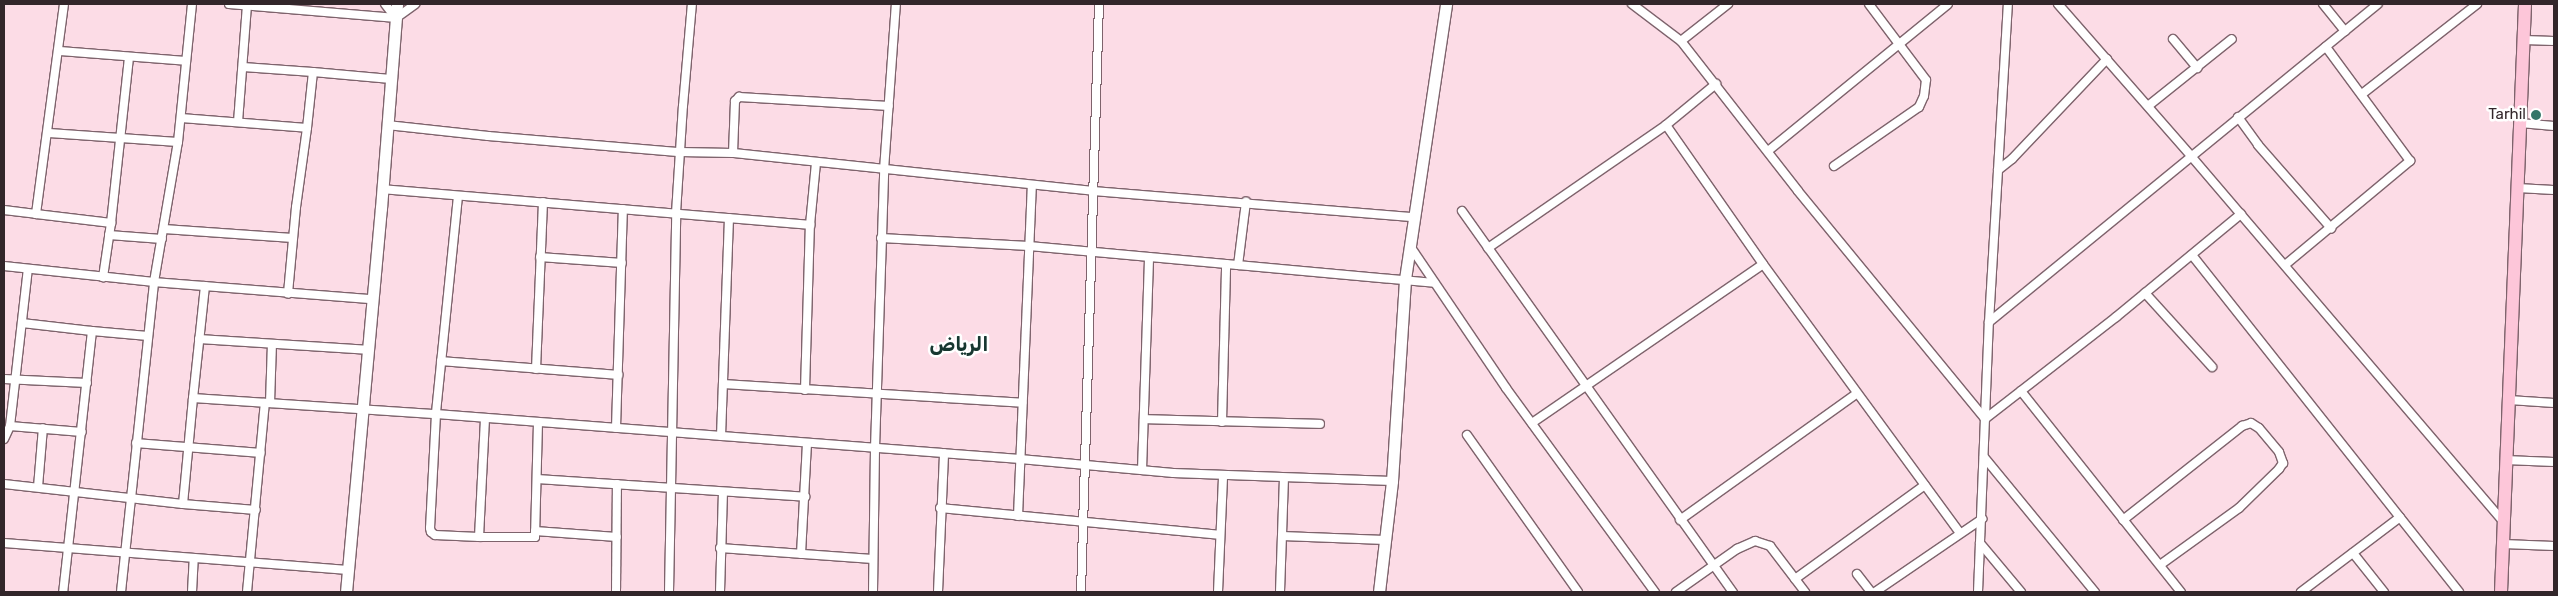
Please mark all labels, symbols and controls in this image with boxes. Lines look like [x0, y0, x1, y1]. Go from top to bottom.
place label: Tarhil [2488, 106, 2526, 124]
marker: Tarhil [2530, 109, 2542, 121]
district label: الرياض [930, 332, 988, 356]

